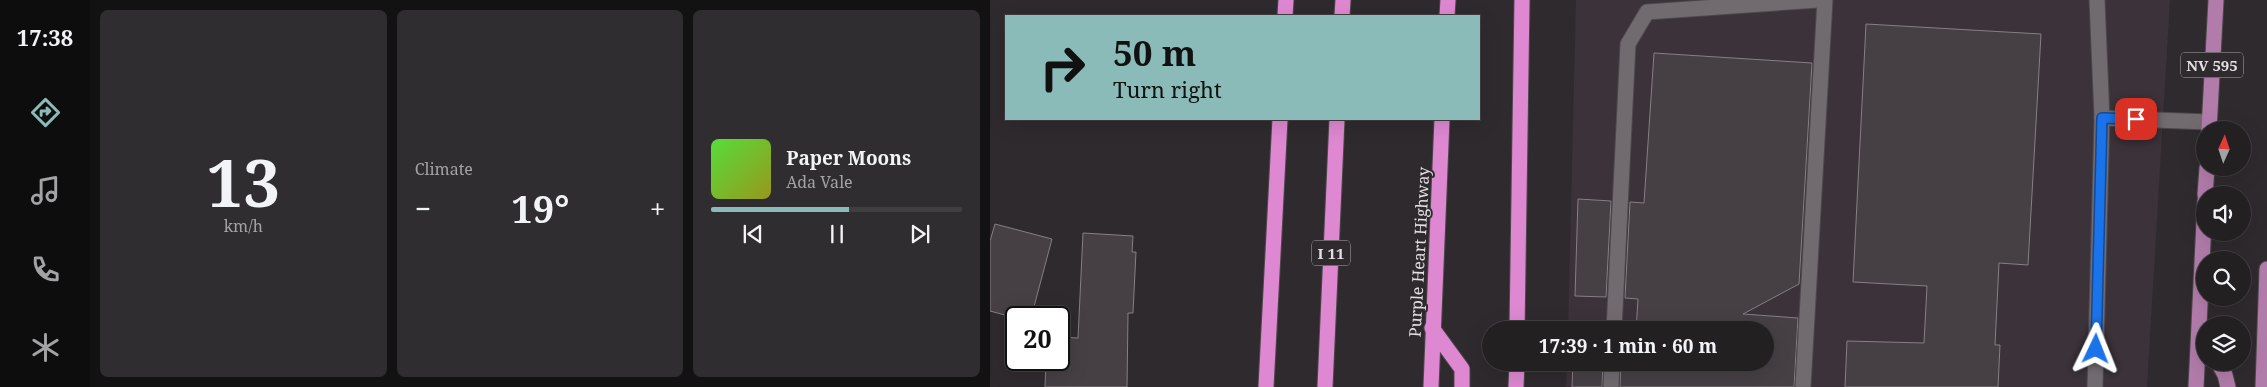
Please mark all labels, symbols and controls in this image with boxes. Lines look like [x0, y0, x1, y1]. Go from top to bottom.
text: 17:38 [17, 22, 73, 52]
text: 50 m [1113, 29, 1196, 76]
icon: right [1030, 35, 1095, 100]
road number: NV 595 [2181, 52, 2243, 78]
text: Turn right [1113, 74, 1222, 104]
icon: directions [28, 95, 63, 130]
pin [2115, 98, 2157, 140]
icon: arrive [2122, 105, 2150, 133]
north arrow [2196, 121, 2251, 176]
map controls [2196, 121, 2251, 371]
text: 13 [207, 138, 280, 226]
text: Paper Moons [786, 145, 911, 171]
text: Climate [415, 158, 473, 180]
street label: Purple Heart Highway [1404, 165, 1434, 338]
text: Ada Vale [786, 171, 853, 193]
icon: music [28, 173, 63, 208]
text: 19° [511, 182, 569, 234]
button: sound [2196, 186, 2251, 241]
text: − [415, 189, 431, 227]
text: + [650, 189, 665, 227]
text: km/h [224, 215, 263, 237]
icon: previous [739, 220, 767, 248]
icon: pause [823, 220, 851, 248]
icon: next [906, 220, 934, 248]
road number: I 11 [1312, 240, 1350, 266]
button: search [2196, 251, 2251, 306]
icon: phone [28, 252, 63, 287]
speed limit sign: 20 [1005, 306, 1070, 371]
button: layers [2196, 316, 2251, 371]
position arrow [2069, 322, 2121, 374]
icon: climate [28, 330, 63, 365]
text: 17:39 · 1 min · 60 m [1539, 333, 1717, 359]

